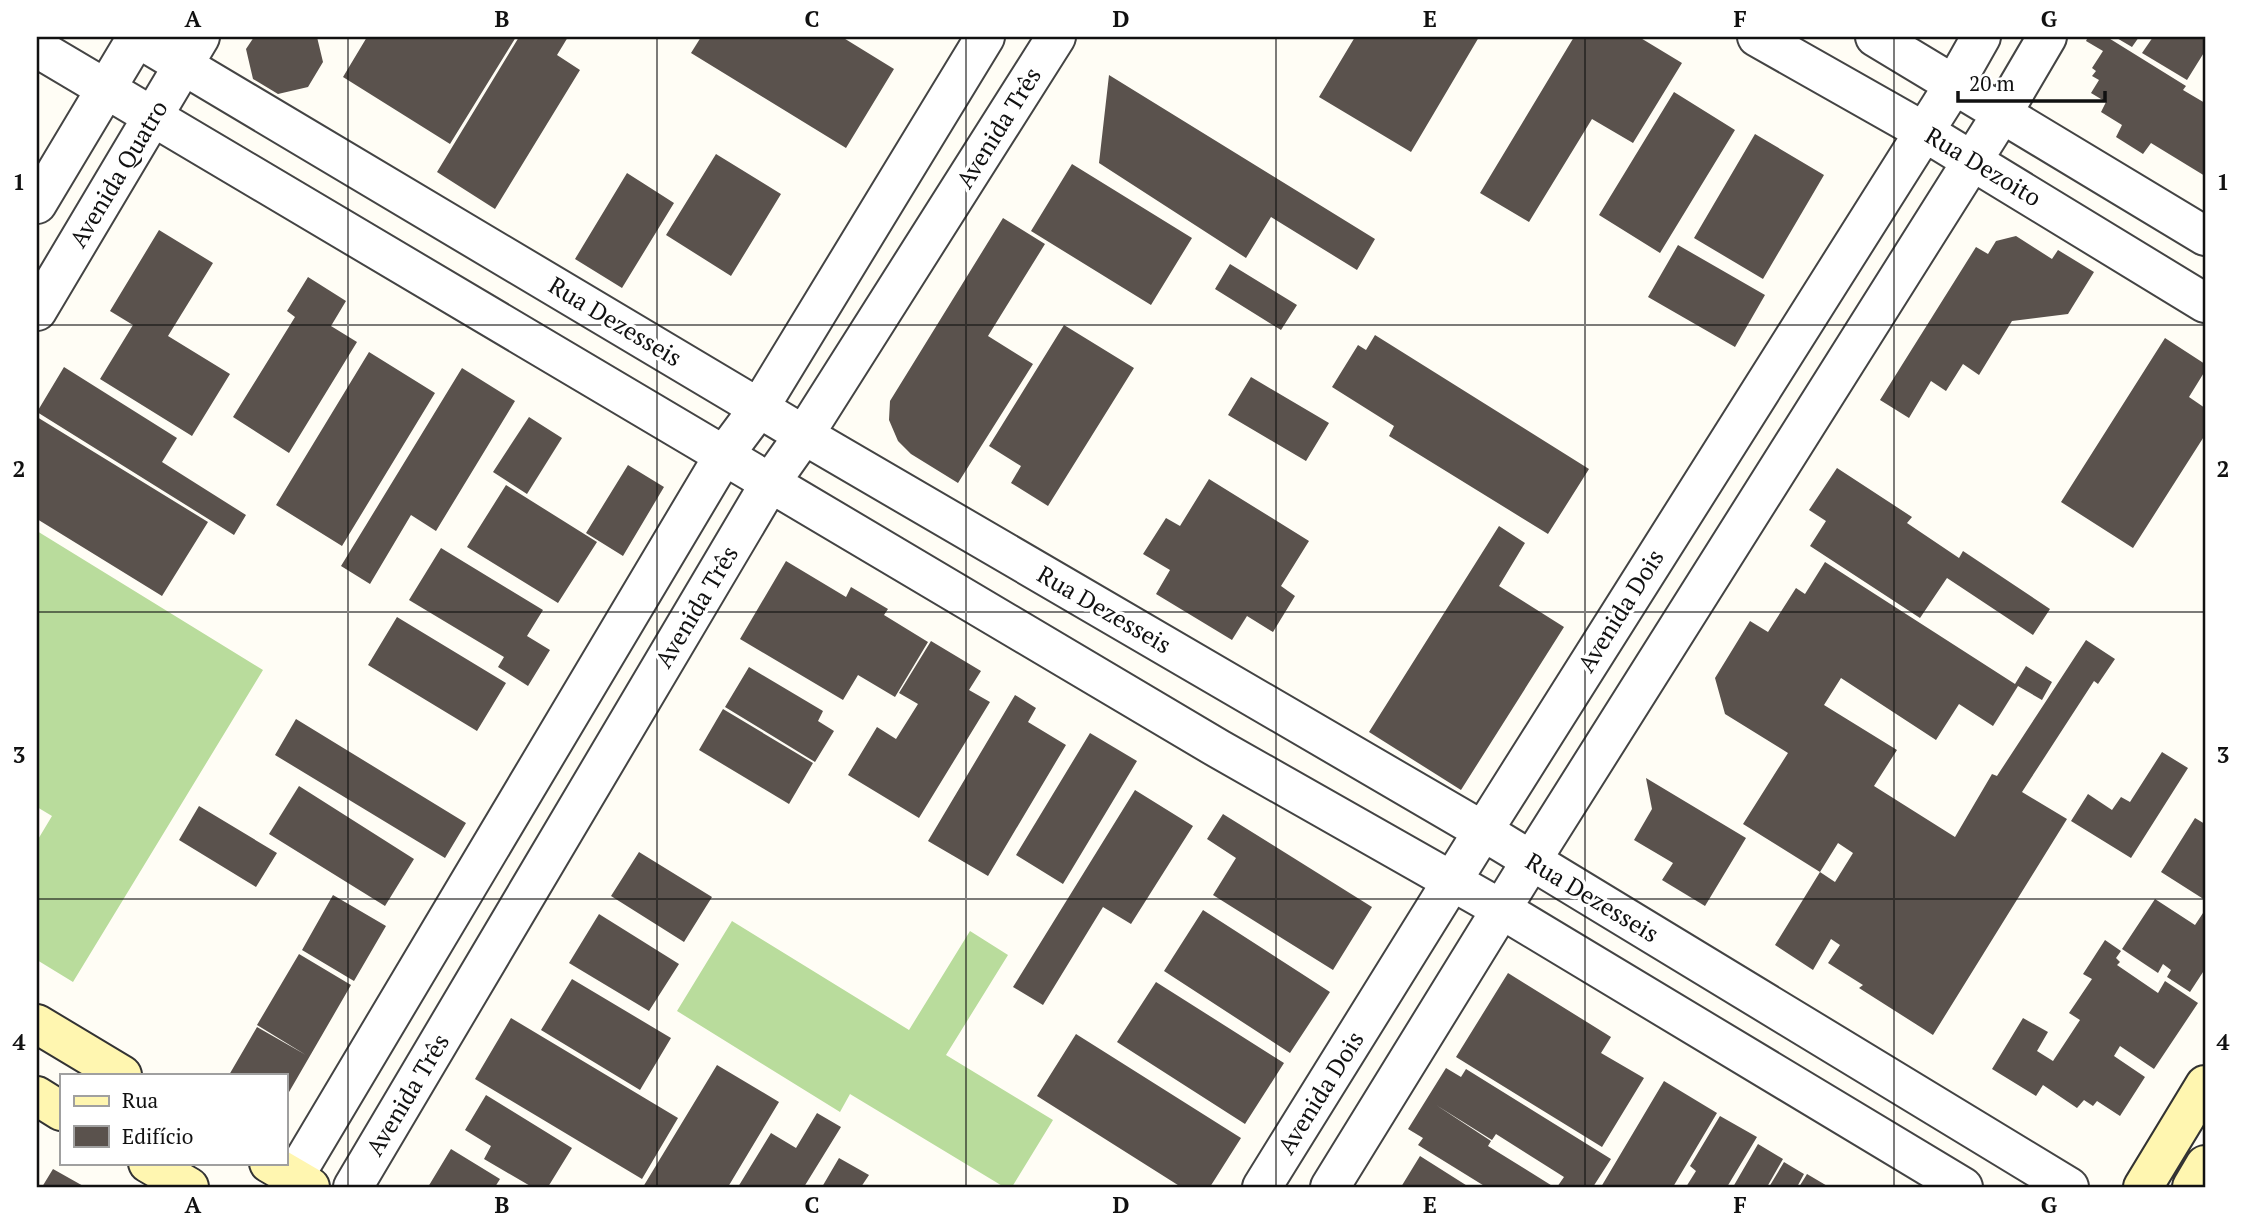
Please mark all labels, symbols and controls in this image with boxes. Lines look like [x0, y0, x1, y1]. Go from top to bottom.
text: A [185, 3, 202, 34]
text: B [495, 3, 510, 34]
text: C [805, 3, 820, 34]
text: D [1113, 3, 1130, 34]
text: E [1423, 3, 1437, 34]
text: F [1733, 3, 1747, 34]
text: G [2041, 3, 2058, 34]
scale bar [1958, 60, 2106, 104]
street label: Avenida Três [948, 61, 1048, 194]
text: 20 m [1969, 69, 2015, 97]
street label: Avenida Quatro [62, 94, 175, 253]
street label: Rua Dezoito [1920, 119, 2047, 213]
text: 1 [13, 166, 26, 197]
text: 1 [2217, 166, 2230, 197]
street label: Rua Dezesseis [543, 269, 688, 373]
text: 2 [13, 453, 26, 484]
text: 2 [2217, 453, 2230, 484]
street label: Avenida Três [647, 540, 745, 673]
street label: Avenida Dois [1570, 543, 1671, 678]
street label: Rua Dezesseis [1032, 558, 1177, 660]
text: 3 [13, 739, 26, 770]
text: 3 [2217, 739, 2230, 770]
street label: Rua Dezesseis [1520, 845, 1665, 949]
street label: Avenida Dois [1270, 1025, 1371, 1160]
text: 4 [13, 1026, 26, 1057]
text: 4 [2217, 1026, 2230, 1057]
street label: Avenida Três [358, 1028, 456, 1161]
legend [60, 1074, 287, 1164]
text: Rua [122, 1086, 158, 1114]
text: Edifício [122, 1122, 193, 1150]
text: A [185, 1189, 202, 1220]
text: B [495, 1189, 510, 1220]
text: C [805, 1189, 820, 1220]
text: D [1113, 1189, 1130, 1220]
text: E [1423, 1189, 1437, 1220]
text: F [1733, 1189, 1747, 1220]
text: G [2041, 1189, 2058, 1220]

